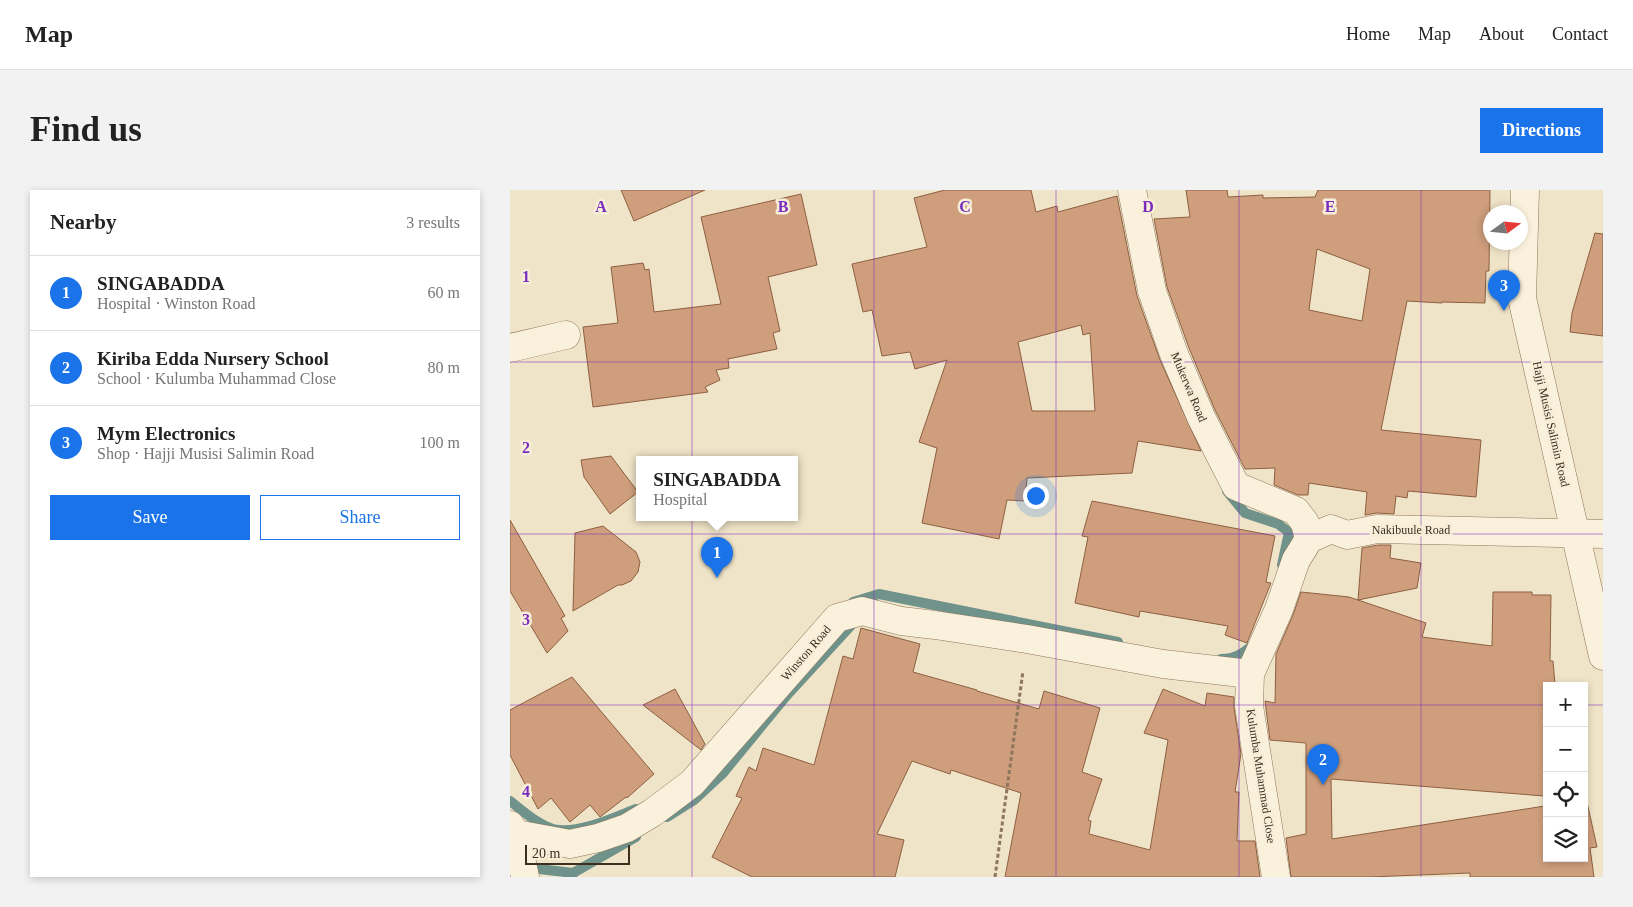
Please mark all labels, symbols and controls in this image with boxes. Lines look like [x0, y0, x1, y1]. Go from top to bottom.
text: Map [25, 21, 73, 47]
text: Home [1346, 24, 1390, 44]
text: Map [1418, 24, 1451, 44]
text: About [1479, 24, 1524, 44]
text: Contact [1552, 24, 1608, 44]
button: Directions [1480, 108, 1603, 153]
text: Find us [30, 110, 142, 149]
text: A [595, 198, 607, 215]
text: B [778, 198, 789, 215]
text: C [959, 198, 971, 215]
text: D [1142, 198, 1154, 215]
text: E [1325, 198, 1335, 215]
north arrow [1483, 205, 1528, 250]
text: Nearby [50, 210, 117, 234]
text: 3 results [406, 214, 460, 231]
text: 1 [522, 268, 530, 285]
pin: 3 [1488, 270, 1520, 311]
text: SINGABADDA [97, 273, 225, 294]
text: 1 [62, 284, 70, 301]
text: 60 m [428, 284, 460, 301]
text: Hospital · Winston Road [97, 295, 256, 312]
text: Kiriba Edda Nursery School [97, 348, 329, 369]
street label: Mukerwa Road [1168, 350, 1210, 424]
text: 2 [62, 359, 70, 376]
text: 80 m [428, 359, 460, 376]
street label: Hajji Musisi Salimin Road [1530, 360, 1572, 488]
text: School · Kulumba Muhammad Close [97, 370, 336, 387]
text: Mym Electronics [97, 423, 235, 444]
text: 3 [62, 434, 70, 451]
text: 100 m [420, 434, 460, 451]
text: 2 [522, 439, 530, 456]
text: Shop · Hajji Musisi Salimin Road [97, 445, 314, 462]
popup [636, 456, 798, 521]
text: SINGABADDA [653, 469, 781, 490]
your location [1023, 483, 1049, 509]
text: Hospital [653, 491, 707, 508]
button: Save [50, 495, 250, 540]
button: Share [260, 495, 460, 540]
street label: Nakibuule Road [1372, 523, 1450, 537]
pin: 1 [701, 537, 733, 578]
text: 3 [522, 611, 530, 628]
street label: Winston Road [778, 623, 834, 683]
map controls [1543, 682, 1588, 862]
button: + [1543, 682, 1588, 727]
street label: Kulumba Muhammad Close [1243, 708, 1279, 844]
button: − [1543, 727, 1588, 772]
pin: 2 [1307, 744, 1339, 785]
button: locate [1543, 772, 1588, 817]
text: 4 [522, 783, 530, 800]
button: layers [1543, 817, 1588, 862]
scale bar [525, 842, 630, 865]
text: 20 m [532, 846, 560, 861]

